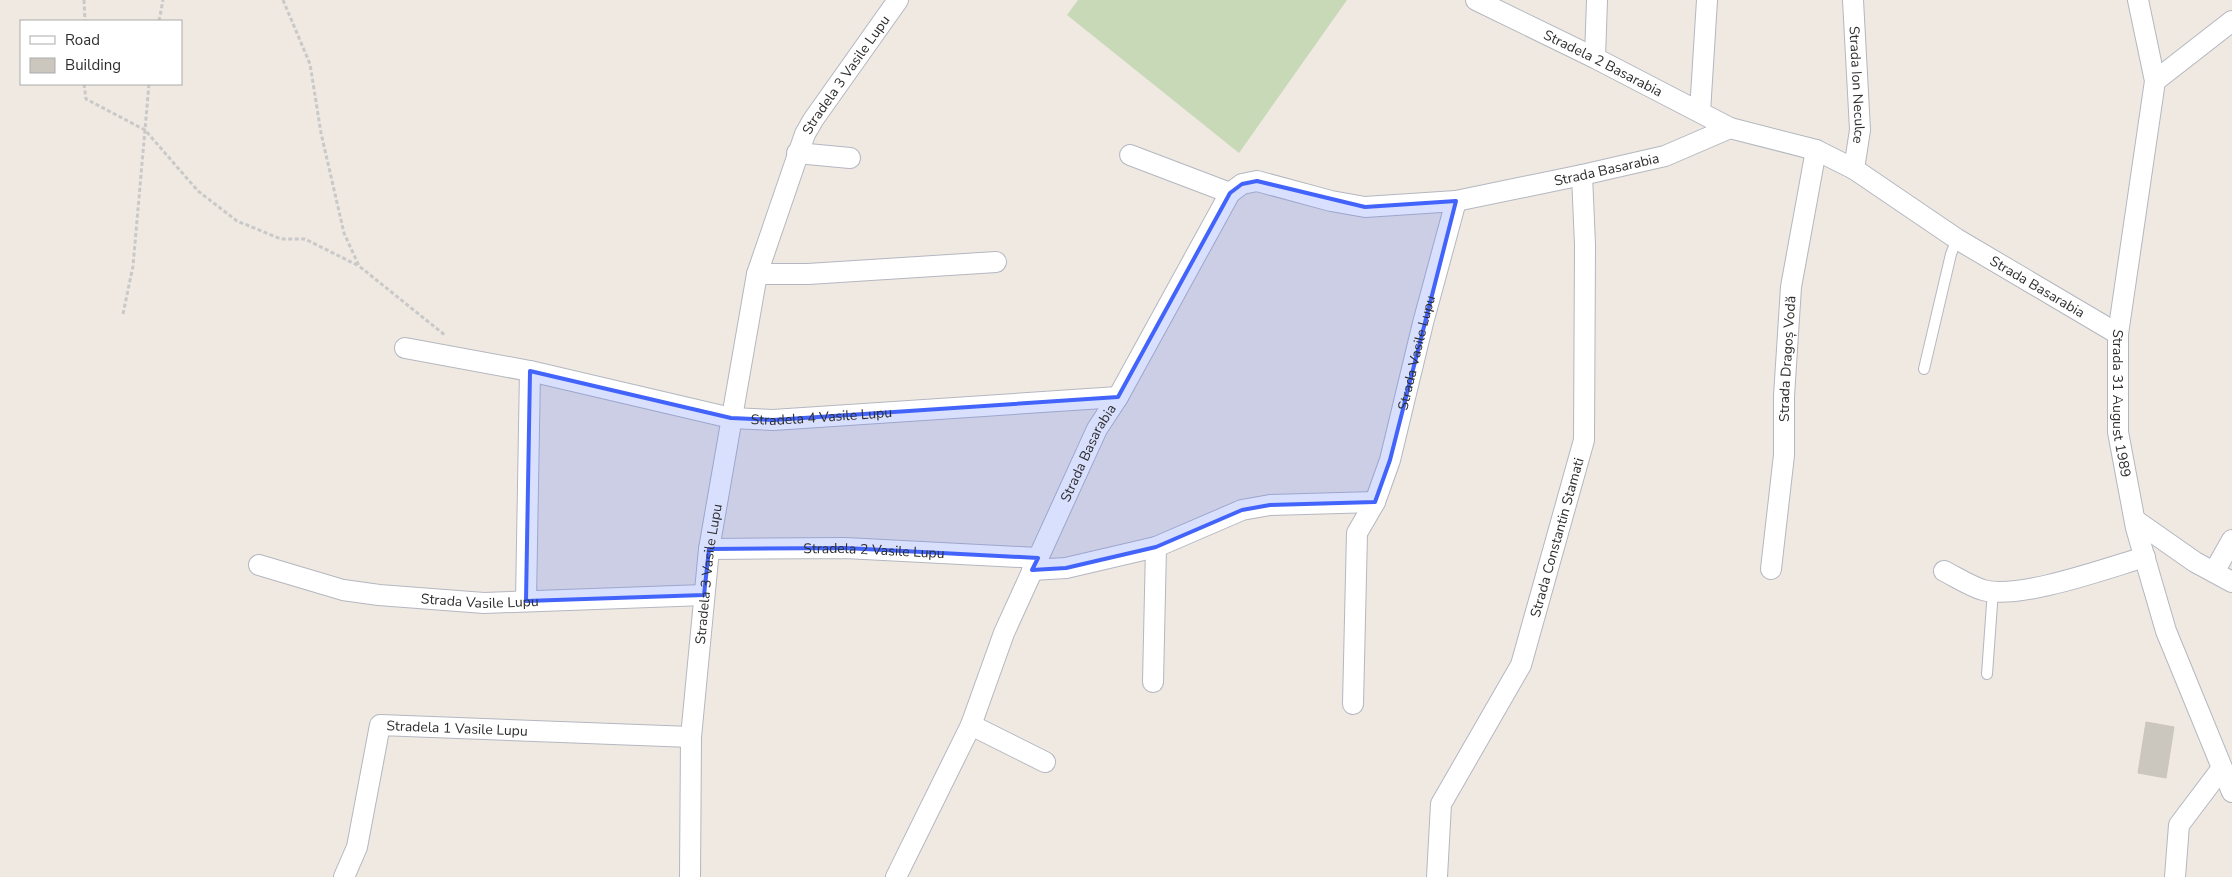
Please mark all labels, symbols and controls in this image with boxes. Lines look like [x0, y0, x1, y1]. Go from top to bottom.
street label: Stradela 3 Vasile Lupu [798, 12, 894, 138]
legend [20, 20, 182, 85]
street label: Stradela 2 Basarabia [1540, 25, 1666, 101]
street label: Strada Ion Neculce [1844, 25, 1869, 145]
text: Road [65, 30, 100, 50]
text: Building [65, 55, 121, 75]
street label: Strada Basarabia [1552, 149, 1661, 191]
street label: Strada Basarabia [1986, 252, 2088, 322]
street label: Strada Vasile Lupu [1393, 293, 1440, 412]
street label: Strada Dragoș Vodă [1775, 295, 1800, 422]
street label: Strada 31 August 1989 [2107, 328, 2135, 479]
street label: Strada Basarabia [1056, 400, 1121, 505]
street label: Stradela 4 Vasile Lupu [750, 403, 893, 430]
street label: Strada Constantin Stamati [1526, 456, 1589, 619]
street label: Stradela 3 Vasile Lupu [691, 502, 727, 645]
street label: Stradela 2 Vasile Lupu [803, 539, 945, 563]
street label: Strada Vasile Lupu [420, 589, 539, 613]
street label: Stradela 1 Vasile Lupu [386, 716, 528, 741]

